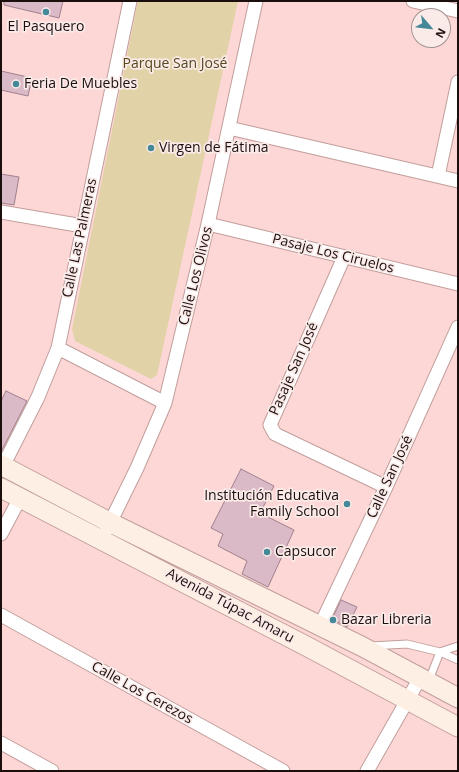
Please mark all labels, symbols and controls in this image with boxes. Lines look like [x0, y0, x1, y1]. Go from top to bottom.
marker: El Pasquero [41, 7, 51, 17]
north arrow [411, 8, 451, 48]
place label: El Pasquero [8, 19, 84, 35]
text: N [432, 26, 450, 41]
park label: Parque San José [123, 56, 227, 72]
place label: Feria De Muebles [24, 76, 137, 92]
marker: Feria De Muebles [11, 79, 21, 89]
place label: Virgen de Fátima [159, 140, 269, 156]
marker: Virgen de Fátima [146, 143, 156, 153]
street label: Calle Las Palmeras [59, 177, 101, 299]
street label: Calle Los Olivos [176, 225, 216, 327]
street label: Pasaje Los Ciruelos [270, 231, 396, 277]
street label: Pasaje San José [266, 320, 322, 418]
street label: Calle San José [363, 433, 417, 521]
place label: Institución Educativa Family School [204, 488, 339, 520]
marker: Institución Educativa Family School [342, 499, 352, 509]
place label: Capsucor [275, 544, 336, 560]
marker: Capsucor [262, 547, 272, 557]
street label: Avenida Túpac Amaru [163, 565, 297, 647]
place label: Bazar Libreria [341, 612, 432, 628]
marker: Bazar Libreria [328, 615, 338, 625]
street label: Calle Los Cerezos [88, 658, 196, 728]

